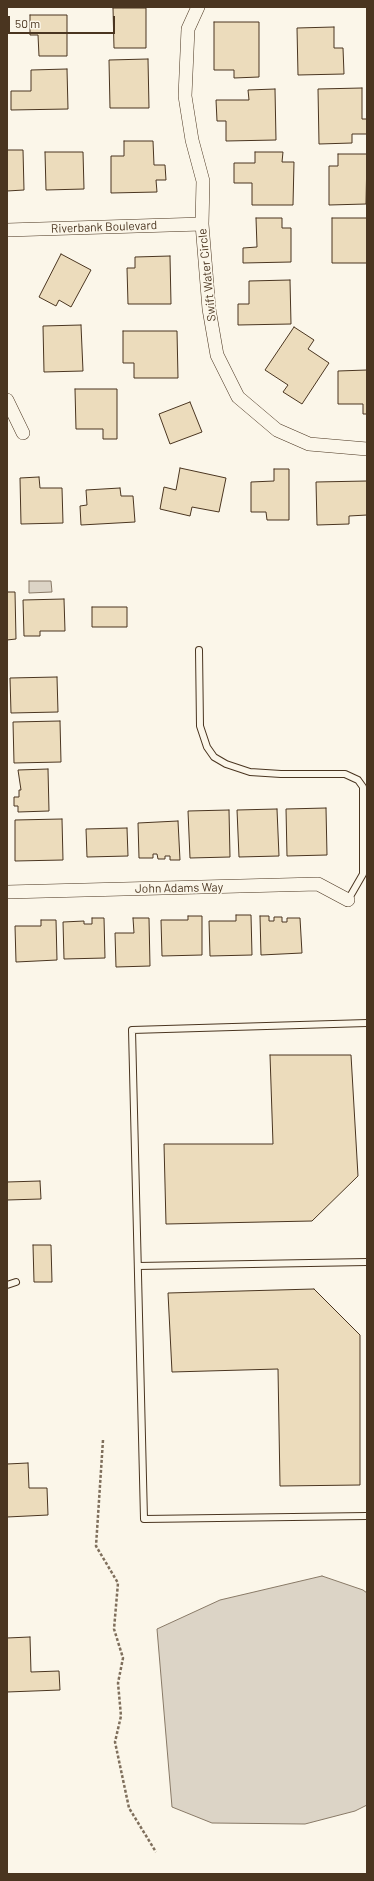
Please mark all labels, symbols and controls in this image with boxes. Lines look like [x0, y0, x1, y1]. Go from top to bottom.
scale bar [10, 8, 117, 34]
text: 50 m [15, 16, 40, 30]
street label: Riverbank Boulevard [51, 218, 157, 236]
street label: Swift Water Circle [195, 228, 219, 322]
street label: John Adams Way [135, 880, 223, 896]

